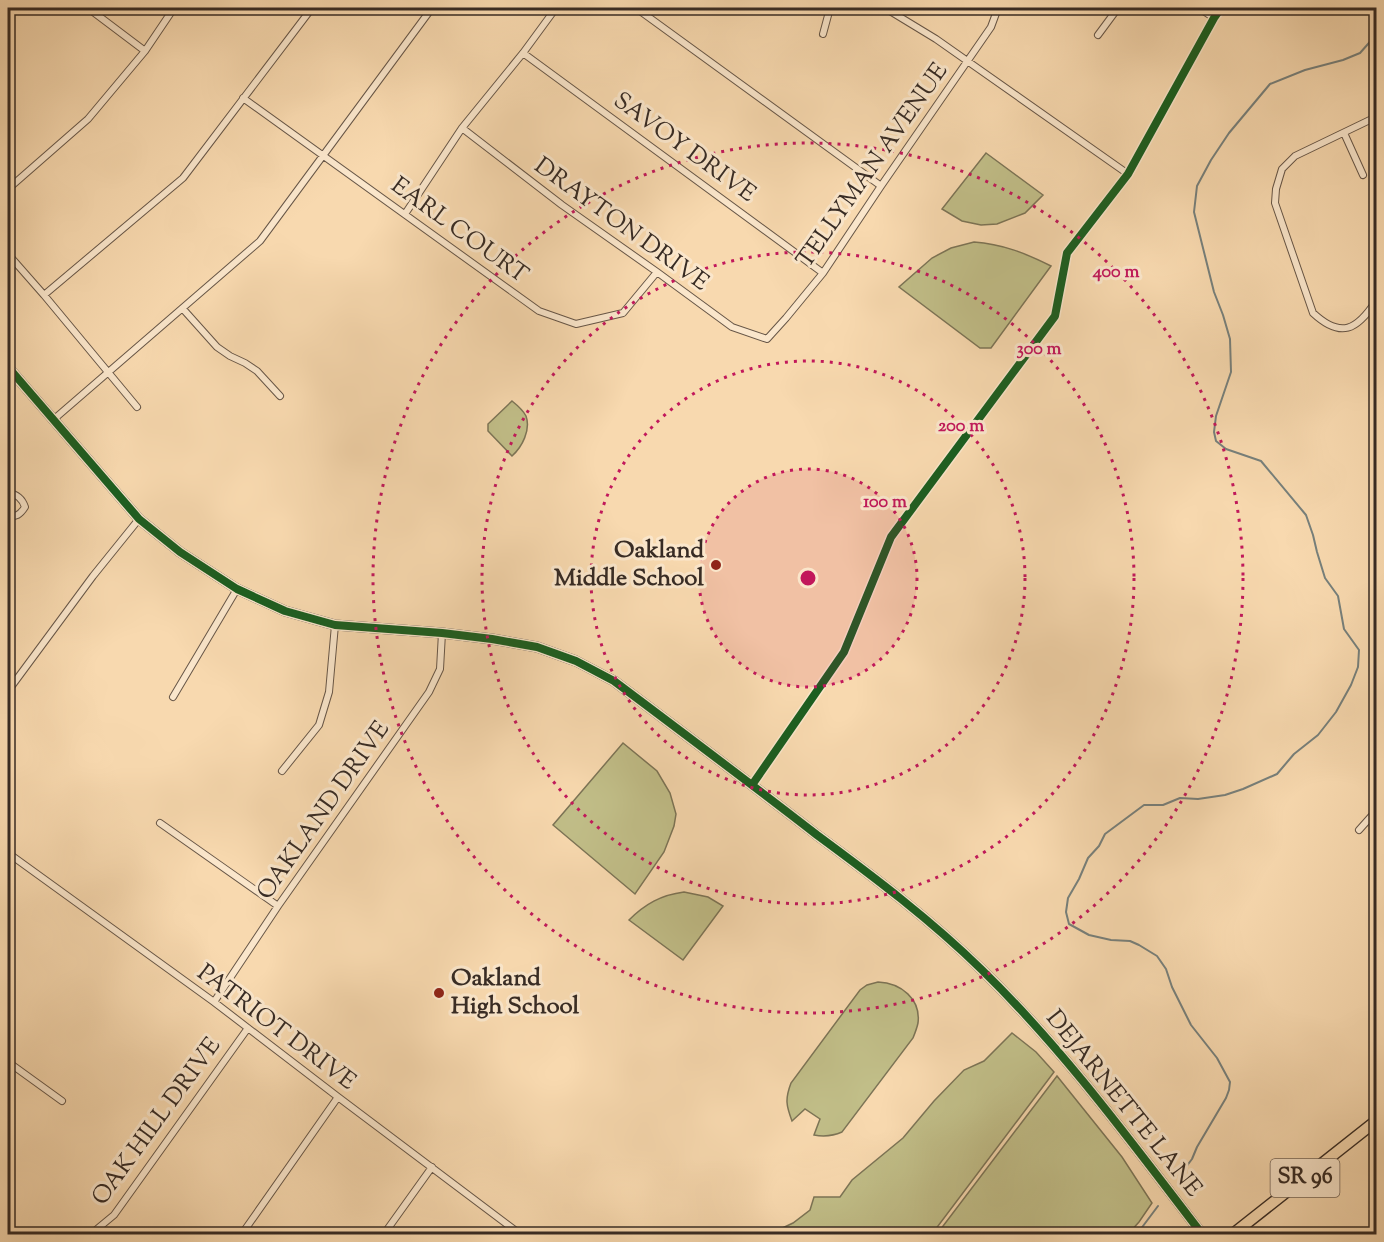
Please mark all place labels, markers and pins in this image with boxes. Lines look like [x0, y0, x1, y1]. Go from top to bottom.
place label: Oakland Middle School [554, 534, 704, 596]
marker: Oakland Middle School [709, 558, 723, 572]
centre of rings [798, 568, 818, 588]
place label: Oakland High School [451, 962, 580, 1024]
marker: Oakland High School [432, 986, 446, 1000]

